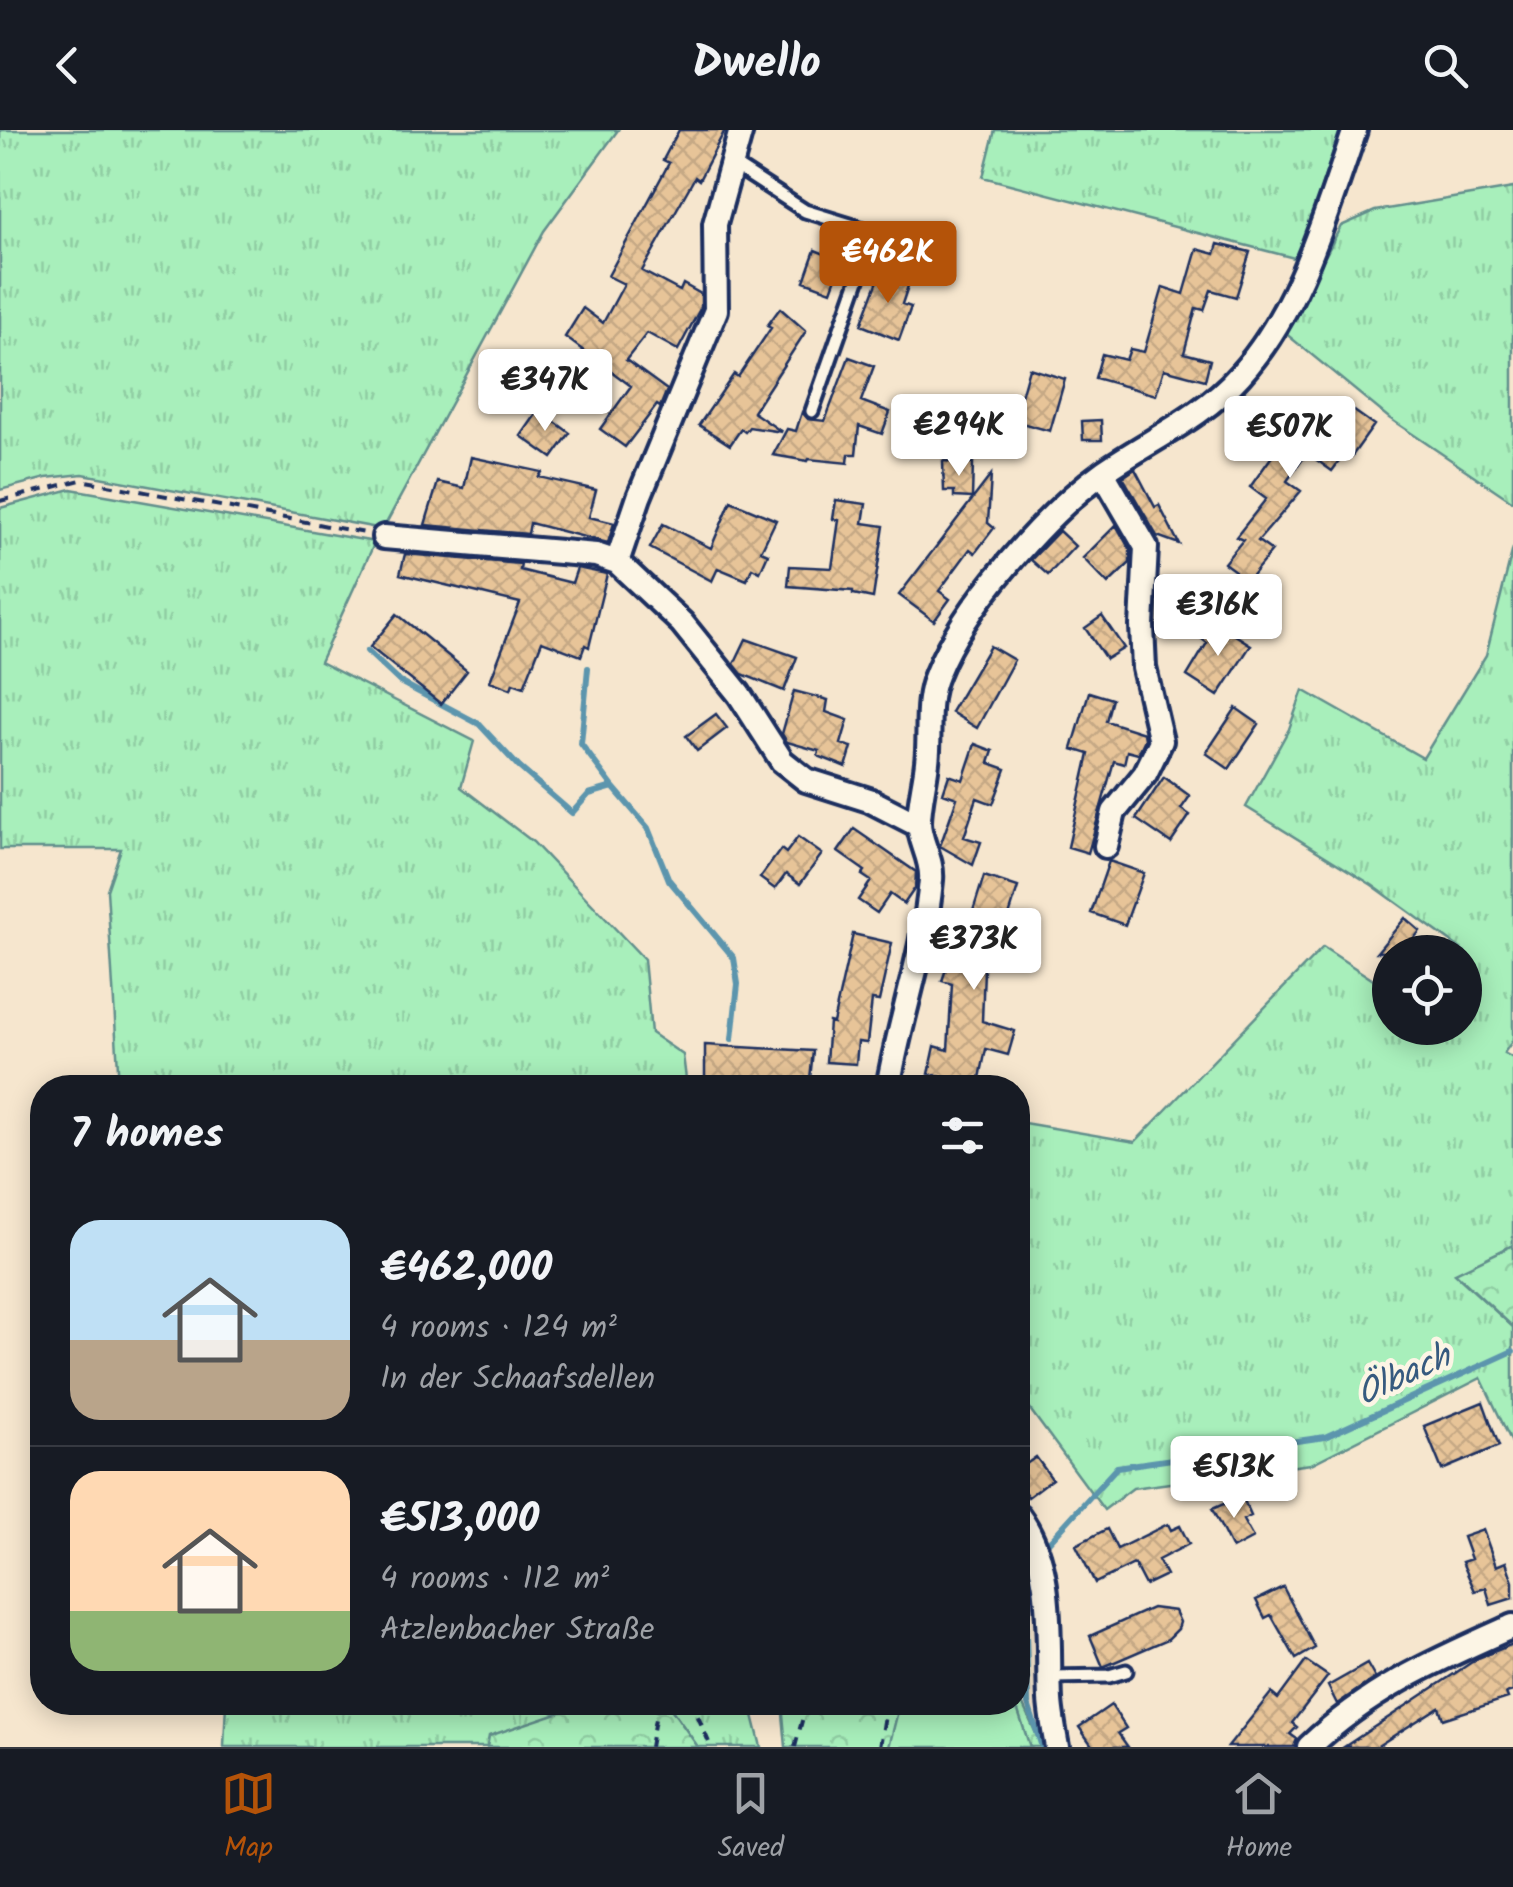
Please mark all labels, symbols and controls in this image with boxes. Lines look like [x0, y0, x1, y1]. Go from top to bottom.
text: Dwello [692, 29, 821, 101]
icon: back [40, 38, 95, 93]
icon: search [1418, 38, 1473, 93]
pin: €462K [818, 221, 958, 306]
text: €462K [842, 228, 935, 279]
pin: €347K [475, 349, 615, 434]
text: €347K [500, 356, 590, 407]
pin: €294K [889, 394, 1029, 479]
pin: €507K [1220, 396, 1360, 481]
text: €294K [913, 401, 1005, 452]
text: €507K [1246, 403, 1334, 454]
pin: €316K [1148, 574, 1288, 659]
text: €316K [1176, 581, 1260, 632]
pin: €373K [904, 908, 1044, 993]
text: €373K [929, 915, 1019, 966]
map controls [1372, 935, 1482, 1045]
button: locate [1372, 935, 1482, 1045]
text: 7 homes [70, 1102, 223, 1169]
icon: filters [935, 1108, 990, 1163]
text: €462,000 [380, 1236, 552, 1303]
icon: home [150, 1260, 270, 1380]
text: 4 rooms · 124 m² [380, 1303, 617, 1354]
water label: Ölbach [1348, 1329, 1464, 1423]
text: In der Schaafsdellen [380, 1354, 655, 1405]
pin: €513K [1164, 1436, 1304, 1521]
text: €513K [1193, 1443, 1275, 1494]
text: €513,000 [380, 1487, 539, 1554]
icon: home [150, 1511, 270, 1631]
text: 4 rooms · 112 m² [380, 1554, 609, 1605]
text: Atzlenbacher Straße [380, 1605, 654, 1656]
tab: Map [221, 1766, 276, 1871]
tab: Saved [718, 1766, 784, 1871]
tab: Home [1226, 1766, 1292, 1871]

